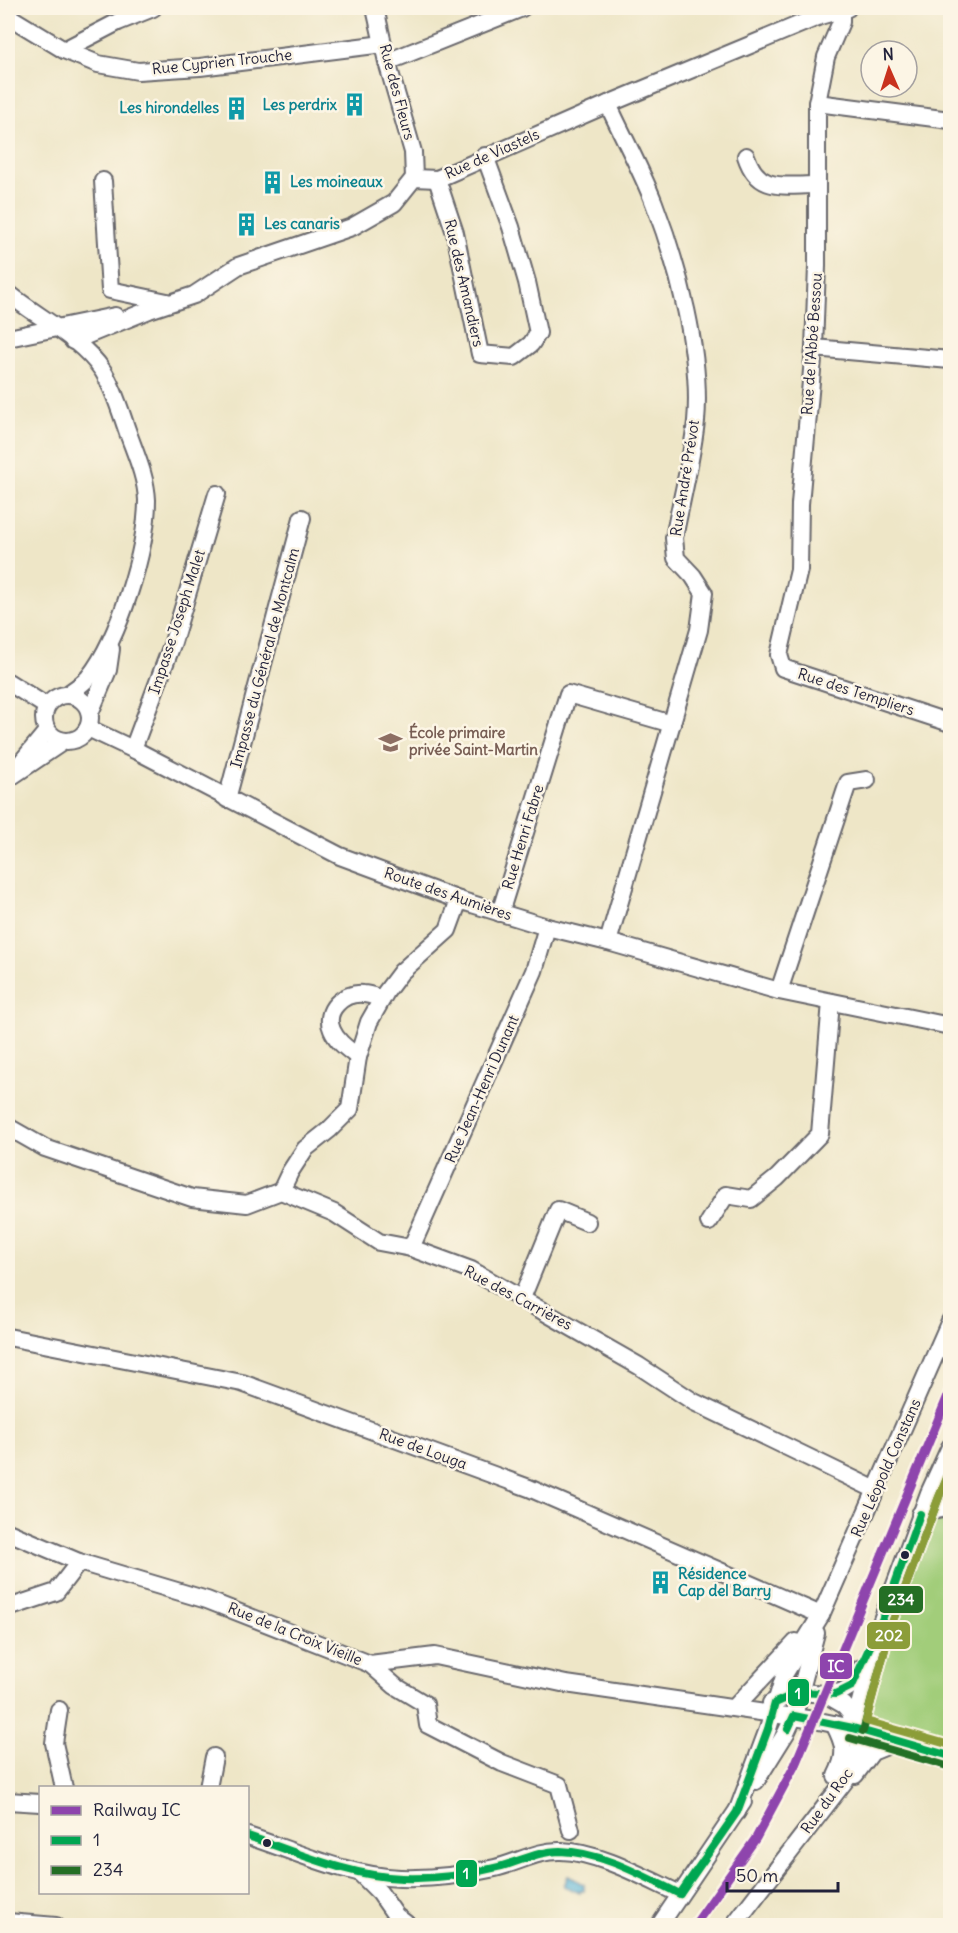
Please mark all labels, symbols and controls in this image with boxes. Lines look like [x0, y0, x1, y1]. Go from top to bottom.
north arrow [859, 39, 919, 99]
street label: Rue des Fleurs [376, 42, 419, 142]
text: N [882, 44, 894, 64]
street label: Rue Cyprien Trouche [151, 45, 293, 78]
building icon: Les perdrix [342, 92, 368, 118]
building icon: Les hirondelles [224, 95, 250, 121]
place label: Les perdrix [263, 95, 338, 115]
place label: Les hirondelles [119, 98, 219, 117]
street label: Rue de Viastels [442, 124, 542, 183]
building icon: Les moineaux [259, 169, 285, 195]
place label: Les moineaux [290, 172, 383, 191]
building icon: Les canaris [233, 211, 259, 237]
place label: Les canaris [264, 214, 340, 233]
street label: Rue des Amandiers [441, 217, 488, 349]
street label: Rue de l'Abbé Bessou [797, 272, 826, 416]
street label: Rue André Prévot [666, 418, 703, 538]
street label: Impasse du Général de Montcalm [226, 546, 303, 770]
street label: Impasse Joseph Malet [144, 547, 209, 697]
street label: Rue des Templiers [796, 664, 917, 719]
place label: École primaire privée Saint-Martin [409, 722, 538, 760]
school or university icon: École primaire privée Saint-Martin [378, 729, 404, 755]
street label: Rue Henri Fabre [498, 782, 547, 892]
street label: Route des Aumières [382, 863, 515, 924]
street label: Rue Jean-Henri Dunant [440, 1012, 523, 1166]
street label: Rue des Carrières [461, 1261, 576, 1334]
street label: Rue Léopold Constans [846, 1395, 925, 1540]
street label: Rue de Louga [377, 1424, 470, 1473]
unlabelled marker [899, 1549, 911, 1561]
place label: Résidence Cap del Barry [678, 1564, 771, 1601]
building icon: Résidence Cap del Barry [647, 1570, 673, 1596]
line badge: 234 [878, 1585, 924, 1614]
text: 234 [887, 1589, 915, 1609]
street label: Rue de la Croix Vieille [225, 1598, 365, 1669]
line badge: 202 [866, 1621, 911, 1650]
text: 202 [875, 1625, 903, 1645]
line badge: IC [819, 1652, 853, 1680]
text: IC [827, 1656, 845, 1676]
line badge: 1 [787, 1678, 810, 1707]
text: 1 [795, 1683, 801, 1703]
street label: Rue du Roc [796, 1764, 857, 1837]
legend [39, 1786, 249, 1894]
text: Railway IC [93, 1798, 181, 1821]
text: 1 [93, 1828, 100, 1851]
unlabelled marker [261, 1837, 273, 1849]
scale bar [727, 1855, 838, 1893]
text: 234 [93, 1858, 124, 1881]
line badge: 1 [455, 1859, 478, 1888]
text: 1 [463, 1863, 469, 1883]
text: 50 m [736, 1864, 778, 1887]

